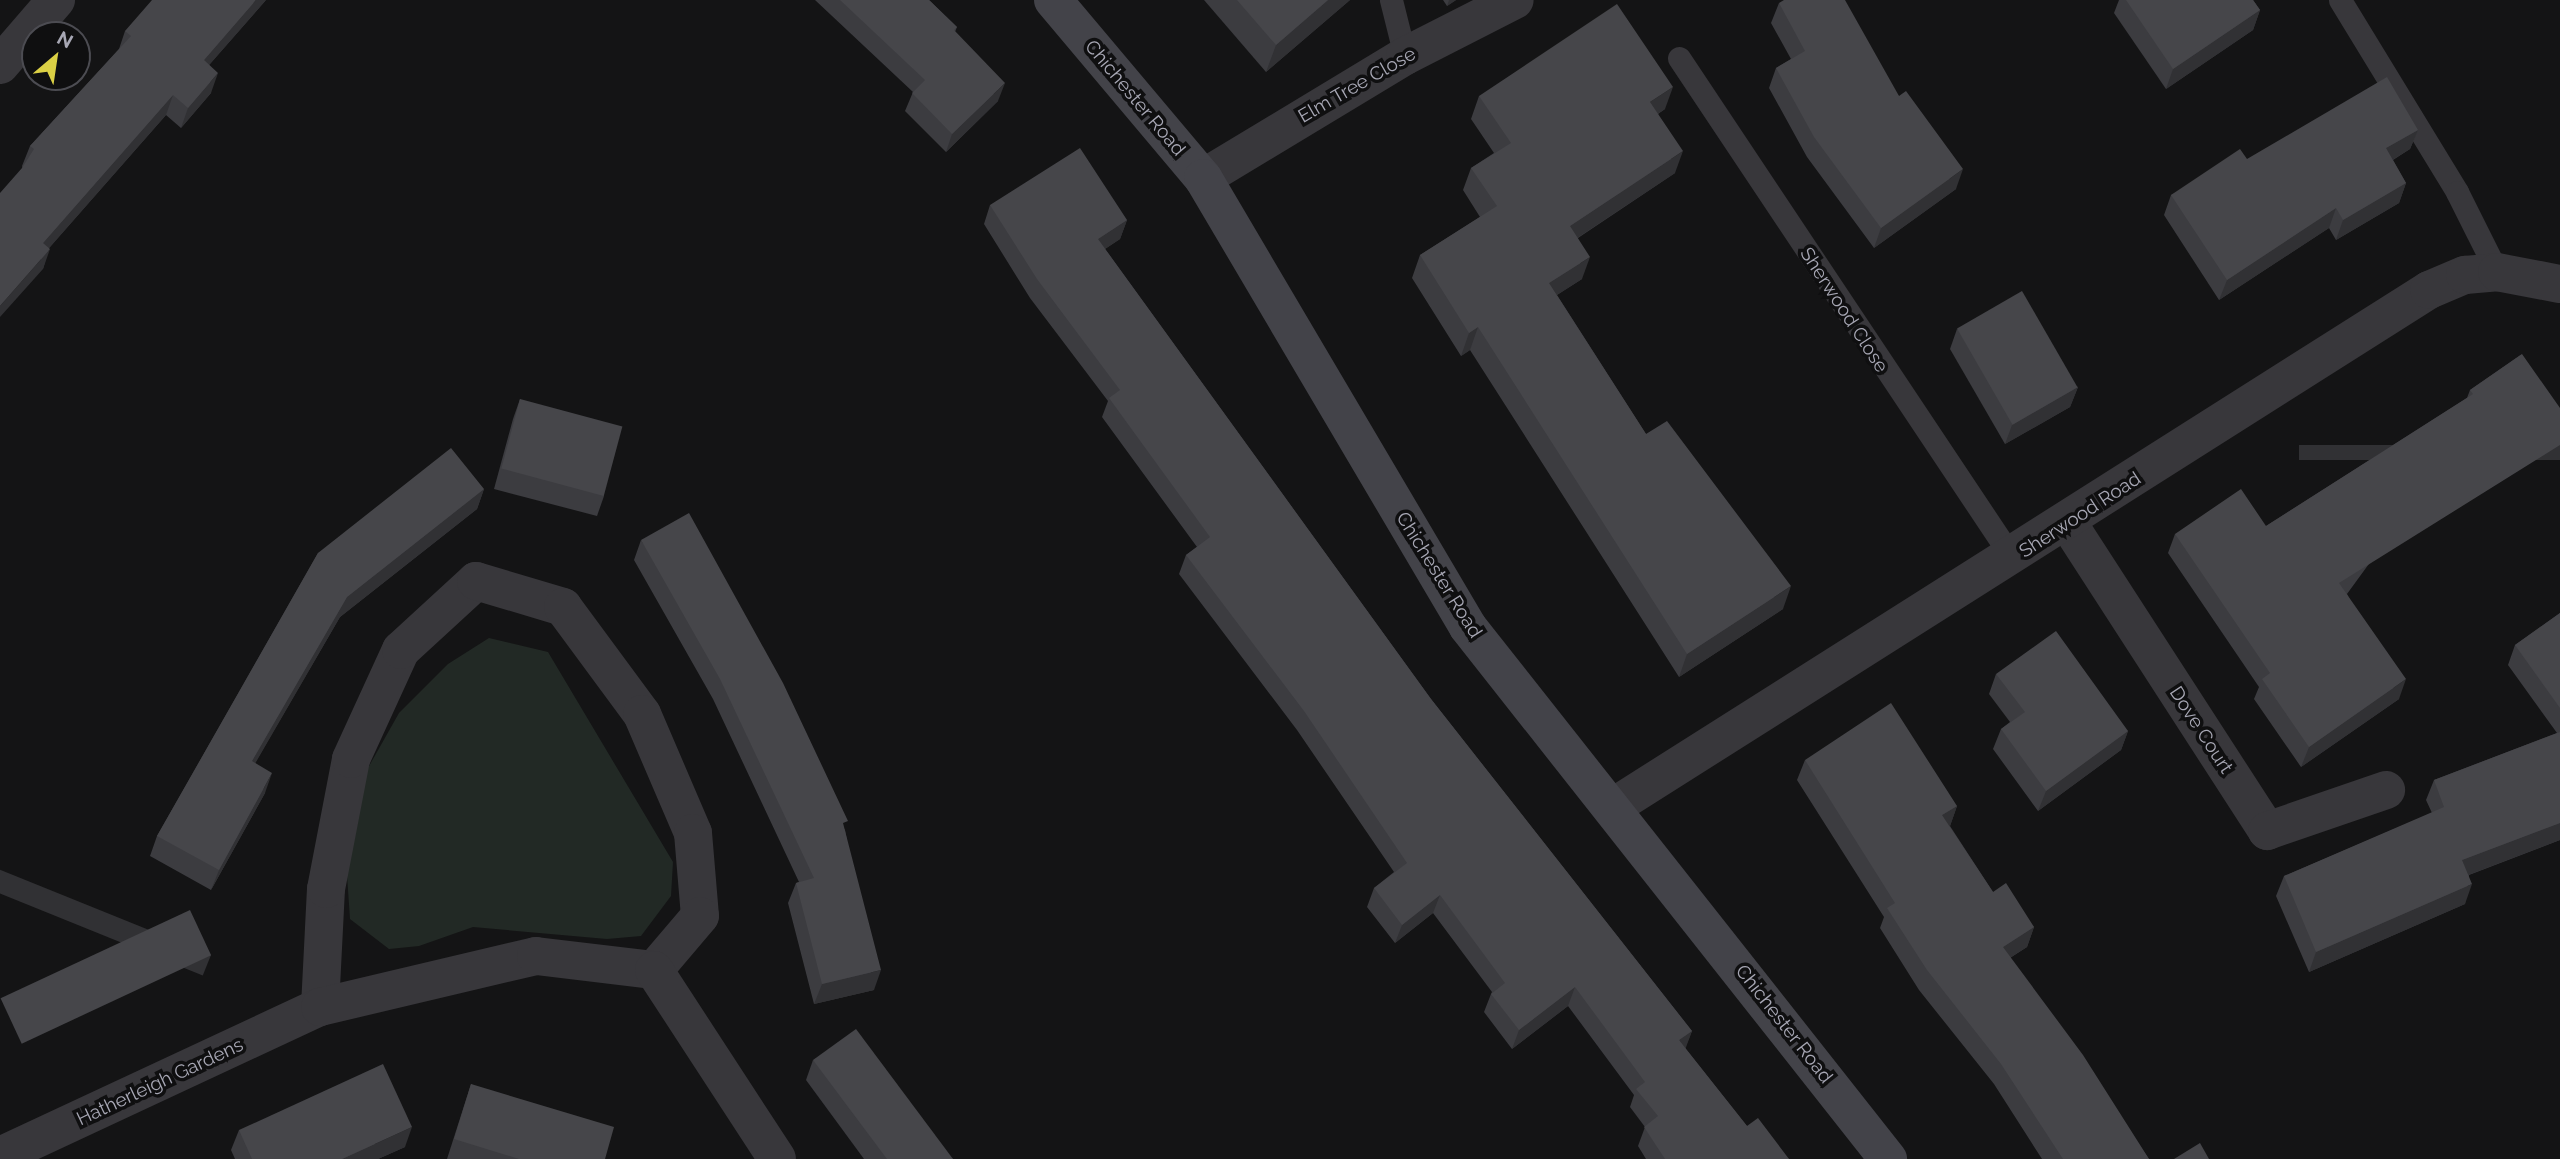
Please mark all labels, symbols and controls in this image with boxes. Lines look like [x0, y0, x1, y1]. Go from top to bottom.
north arrow [21, 21, 91, 91]
text: N [54, 26, 77, 53]
street label: Chichester Road [1080, 35, 1190, 161]
street label: Elm Tree Close [1294, 42, 1420, 128]
street label: Sherwood Close [1795, 243, 1893, 377]
street label: Sherwood Road [2015, 467, 2145, 563]
street label: Chichester Road [1391, 508, 1487, 642]
street label: Dove Court [2164, 682, 2238, 778]
street label: Chichester Road [1731, 960, 1837, 1088]
street label: Hatherleigh Gardens [73, 1033, 247, 1131]

